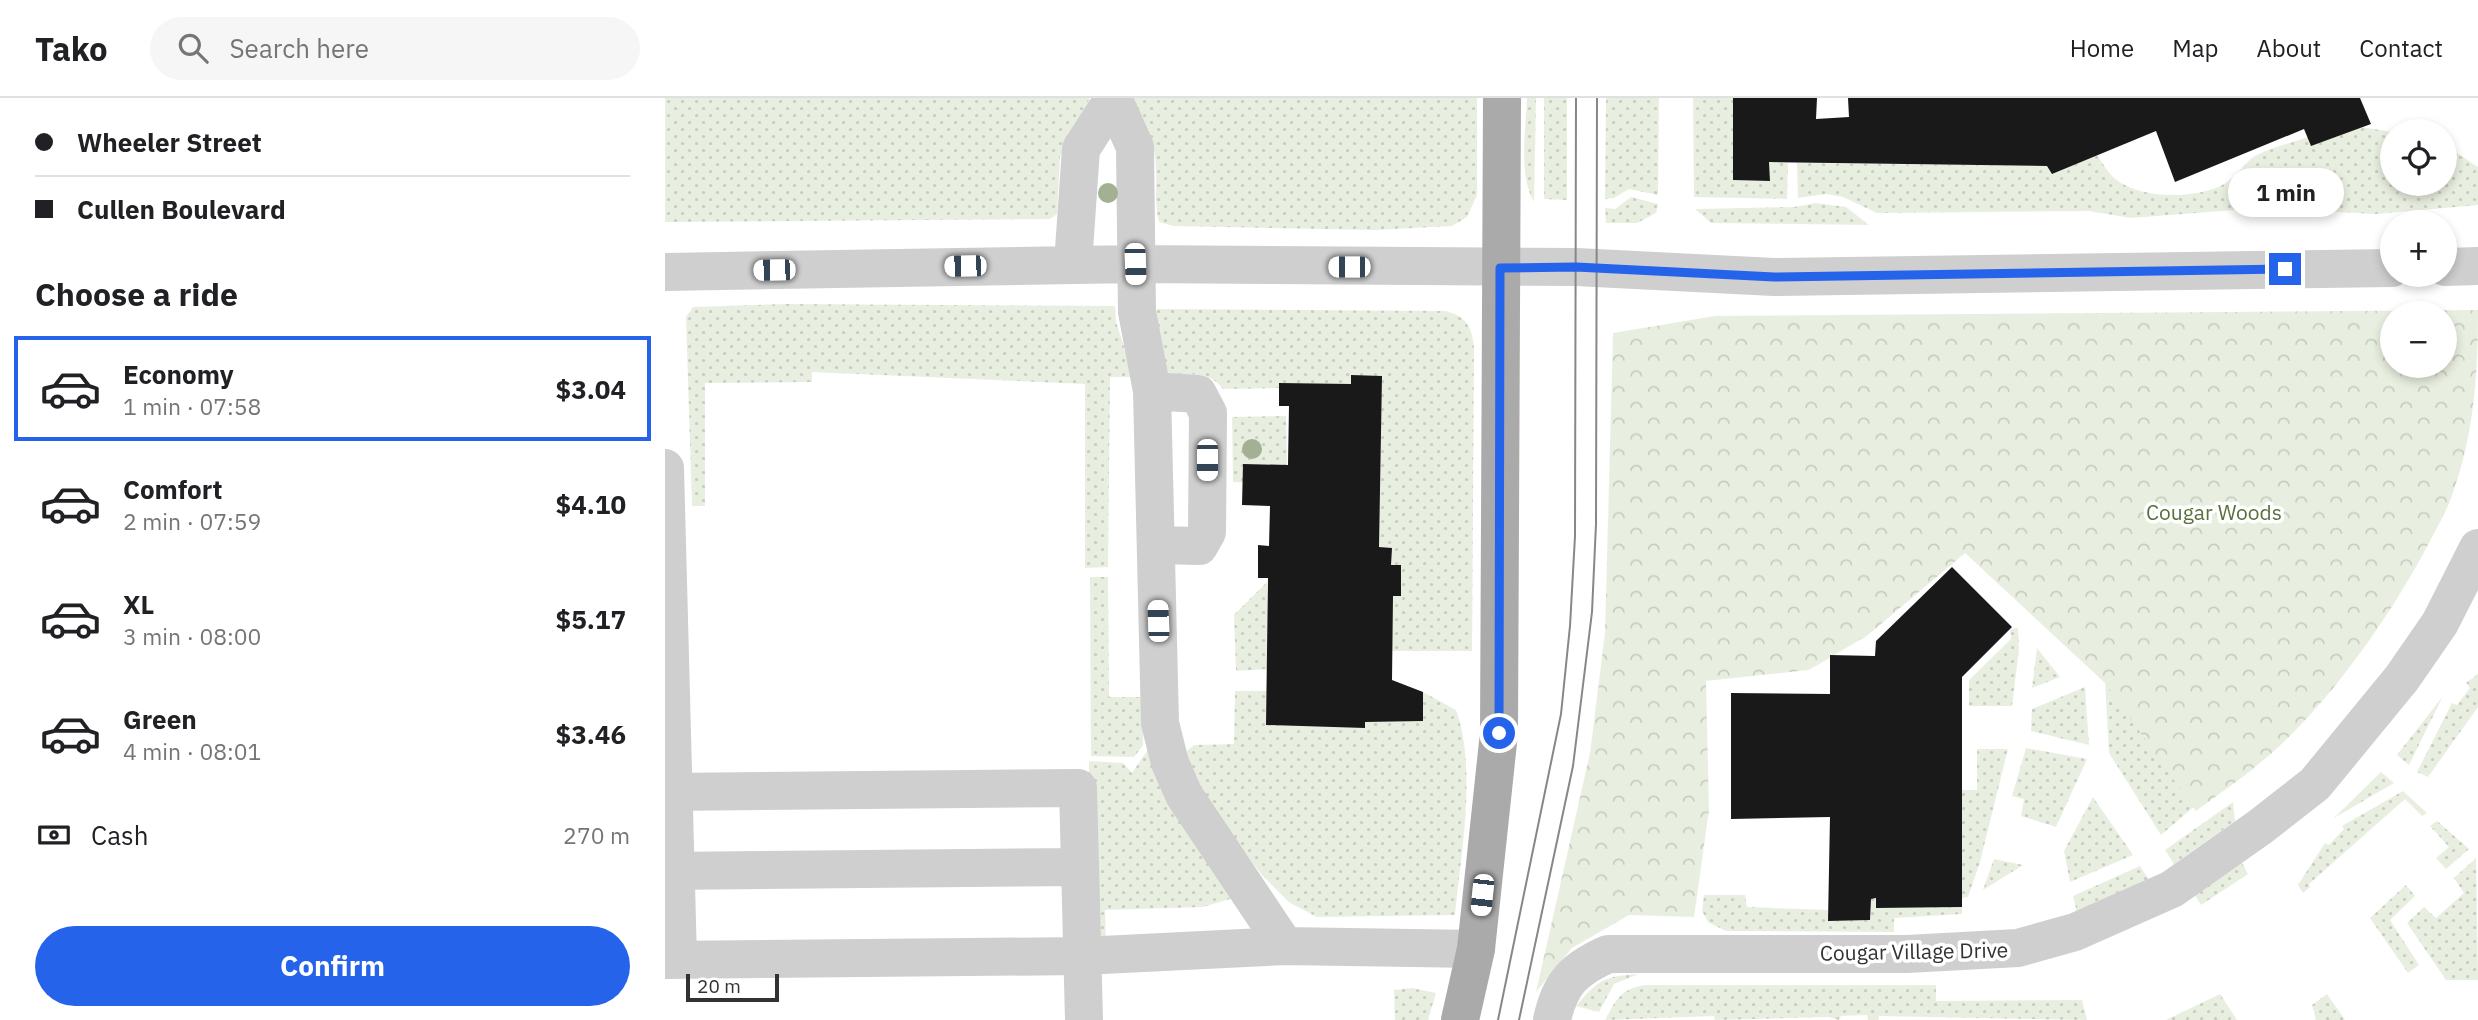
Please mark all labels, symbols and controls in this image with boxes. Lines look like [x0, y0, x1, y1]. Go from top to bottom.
search box [150, 17, 640, 80]
text: Tako [35, 27, 108, 70]
icon: search [174, 29, 212, 67]
text: Search here [230, 31, 369, 65]
text: Home [2070, 32, 2134, 64]
text: Map [2172, 32, 2218, 64]
text: About [2256, 32, 2321, 64]
text: Contact [2359, 32, 2443, 64]
map controls [2380, 119, 2457, 378]
button: locate [2380, 119, 2457, 196]
text: Wheeler Street [77, 125, 262, 159]
callout: 1 min [2227, 167, 2343, 216]
text: 1 min [2256, 177, 2316, 207]
text: Cullen Boulevard [77, 192, 286, 226]
button: + [2380, 210, 2457, 287]
car [1124, 243, 1147, 285]
route end [2269, 253, 2301, 285]
car [944, 255, 987, 277]
car [1329, 257, 1371, 278]
car [753, 259, 796, 281]
text: Choose a ride [35, 273, 238, 315]
button: − [2380, 301, 2457, 378]
icon: car [39, 357, 102, 420]
text: Economy [123, 357, 234, 391]
text: $3.04 [556, 372, 626, 406]
text: 1 min · 07:58 [123, 391, 261, 421]
car [1197, 439, 1218, 481]
icon: car [39, 472, 102, 535]
text: Comfort [123, 472, 222, 506]
text: $4.10 [556, 487, 626, 521]
park label: Cougar Woods [2146, 498, 2282, 526]
text: 2 min · 07:59 [123, 506, 261, 536]
icon: car [39, 587, 102, 650]
text: XL [123, 587, 154, 621]
car [1147, 600, 1170, 642]
text: $5.17 [556, 602, 626, 636]
text: 3 min · 08:00 [123, 621, 261, 651]
icon: car [39, 702, 102, 765]
text: Green [123, 702, 197, 736]
text: $3.46 [556, 717, 626, 751]
route start [1483, 717, 1515, 749]
text: 4 min · 08:01 [123, 736, 261, 766]
icon: cash [35, 816, 73, 854]
text: Cash [91, 818, 148, 852]
text: 270 m [563, 820, 630, 850]
car [1470, 873, 1495, 917]
button: Confirm [35, 926, 630, 1006]
street label: Cougar Village Drive [1820, 935, 2008, 967]
scale bar [686, 971, 779, 1003]
text: 20 m [697, 974, 741, 998]

